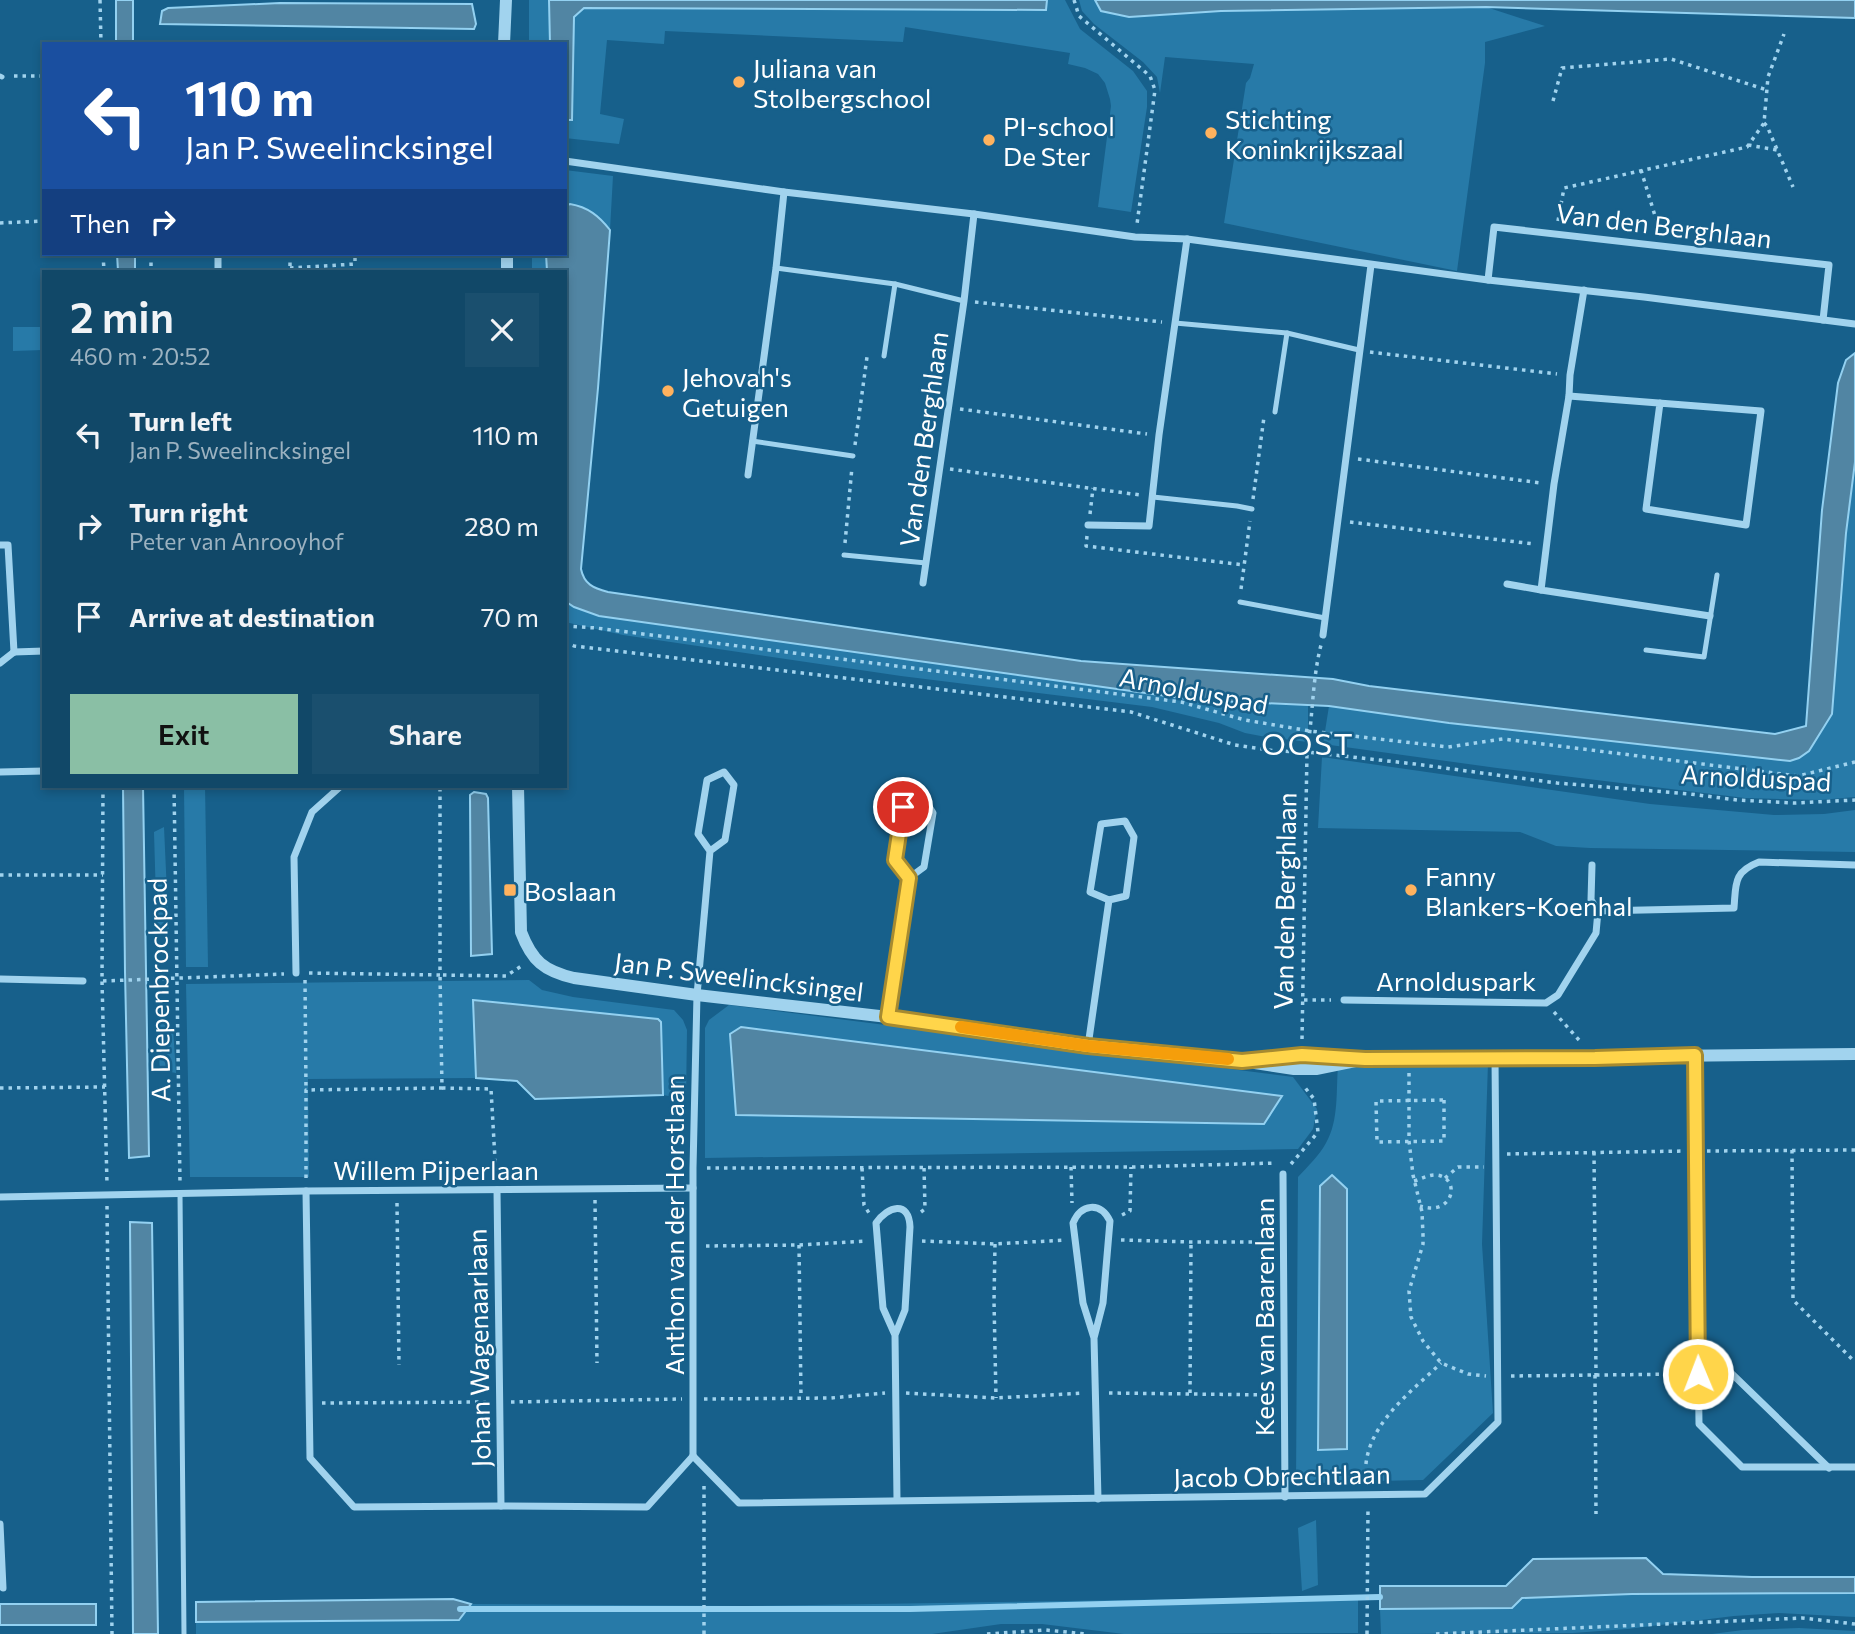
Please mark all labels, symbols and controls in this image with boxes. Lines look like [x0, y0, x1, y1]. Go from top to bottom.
place label: Juliana van Stolbergschool [753, 52, 931, 113]
text: 110 m [185, 66, 314, 126]
icon: left [70, 70, 161, 161]
marker: Juliana van Stolbergschool [731, 74, 747, 90]
place label: Stichting Koninkrijkszaal [1225, 103, 1404, 164]
place label: PI-school De Ster [1003, 110, 1115, 171]
marker: Stichting Koninkrijkszaal [1203, 125, 1219, 141]
text: Jan P. Sweelincksingel [185, 126, 494, 166]
marker: PI-school De Ster [981, 132, 997, 148]
street label: Van den Berghlaan [1554, 196, 1774, 254]
icon: right [144, 203, 182, 241]
text: Then [70, 207, 130, 238]
text: 2 min [70, 290, 174, 342]
button: close [465, 293, 539, 367]
street label: Van den Berghlaan [893, 329, 953, 549]
text: 460 m · 20:52 [70, 342, 211, 370]
place label: Jehovah's Getuigen [682, 361, 792, 422]
marker: Jehovah's Getuigen [660, 383, 676, 399]
text: Turn left [129, 405, 232, 436]
icon: left [70, 416, 108, 454]
text: 110 m [472, 419, 539, 450]
text: Jan P. Sweelincksingel [129, 436, 351, 464]
text: Turn right [129, 496, 248, 527]
icon: right [70, 507, 108, 545]
text: 280 m [464, 510, 539, 541]
text: Peter van Anrooyhof [129, 527, 344, 555]
icon: arrive [70, 598, 108, 636]
text: Arrive at destination [129, 601, 375, 632]
text: 70 m [481, 601, 539, 632]
street label: Arnolduspad [1117, 660, 1271, 720]
button: Exit [70, 694, 298, 774]
button: Share [312, 694, 539, 774]
district label: OOST [1261, 724, 1355, 761]
street label: Arnolduspad [1680, 758, 1832, 796]
pin [873, 777, 933, 837]
icon: arrive [884, 788, 922, 826]
street label: Van den Berghlaan [1267, 792, 1301, 1010]
place label: Fanny Blankers-Koenhal [1425, 860, 1633, 921]
place label: Boslaan [524, 875, 617, 906]
street label: A. Diepenbrockpad [141, 878, 175, 1102]
marker: Boslaan [502, 882, 518, 898]
marker: Fanny Blankers-Koenhal [1403, 882, 1419, 898]
street label: Jan P. Sweelincksingel [613, 945, 865, 1007]
street label: Arnolduspark [1376, 965, 1536, 996]
street label: Anthon van der Horstlaan [658, 1075, 689, 1375]
street label: Willem Pijperlaan [333, 1154, 539, 1185]
street label: Kees van Baarenlaan [1248, 1198, 1279, 1436]
street label: Johan Wagenaarlaan [460, 1228, 496, 1468]
position arrow [1661, 1337, 1735, 1411]
street label: Jacob Obrechtlaan [1173, 1458, 1391, 1492]

